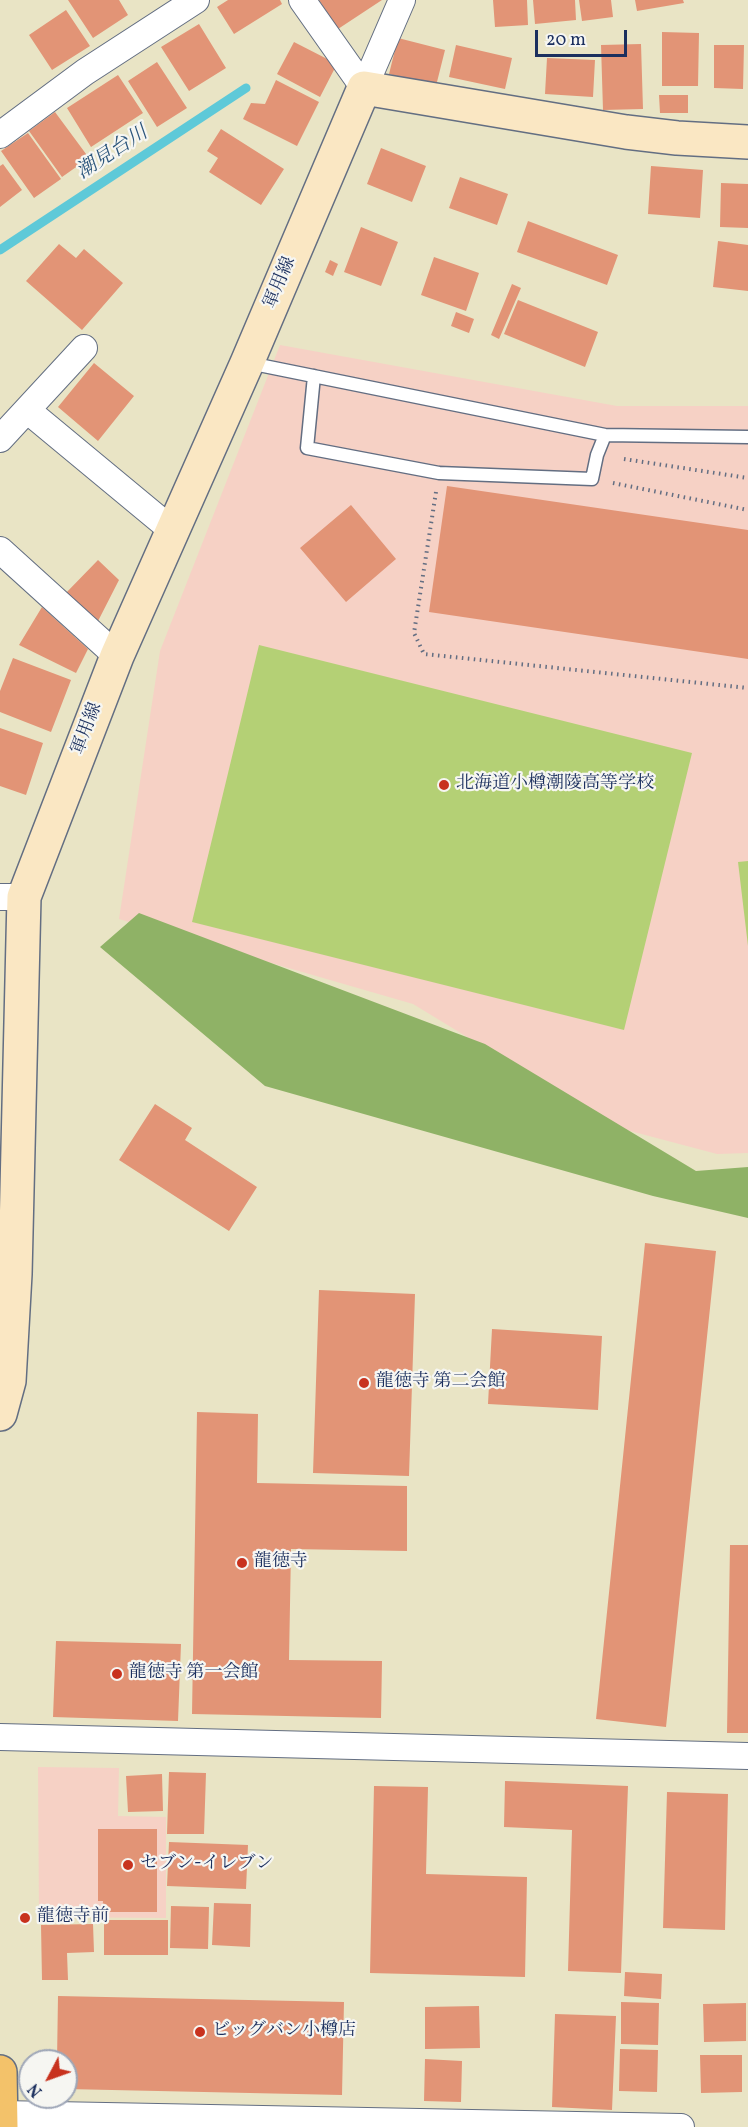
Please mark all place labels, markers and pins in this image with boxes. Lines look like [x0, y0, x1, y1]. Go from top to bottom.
place label: 北海道小樽潮陵高等学校 [456, 774, 654, 796]
marker: 北海道小樽潮陵高等学校 [437, 778, 451, 792]
place label: 龍徳寺 第二会館 [376, 1372, 506, 1394]
marker: 龍徳寺 第二会館 [357, 1376, 371, 1390]
place label: 龍徳寺 [254, 1552, 308, 1574]
marker: 龍徳寺 [235, 1556, 249, 1570]
place label: 龍徳寺 第一会館 [129, 1663, 259, 1685]
marker: 龍徳寺 第一会館 [110, 1667, 124, 1681]
place label: セブン-イレブン [140, 1854, 274, 1876]
marker: セブン-イレブン [121, 1858, 135, 1872]
place label: 龍徳寺前 [37, 1907, 109, 1929]
marker: 龍徳寺前 [18, 1911, 32, 1925]
place label: ビッグバン小樽店 [212, 2021, 356, 2043]
marker: ビッグバン小樽店 [193, 2025, 207, 2039]

